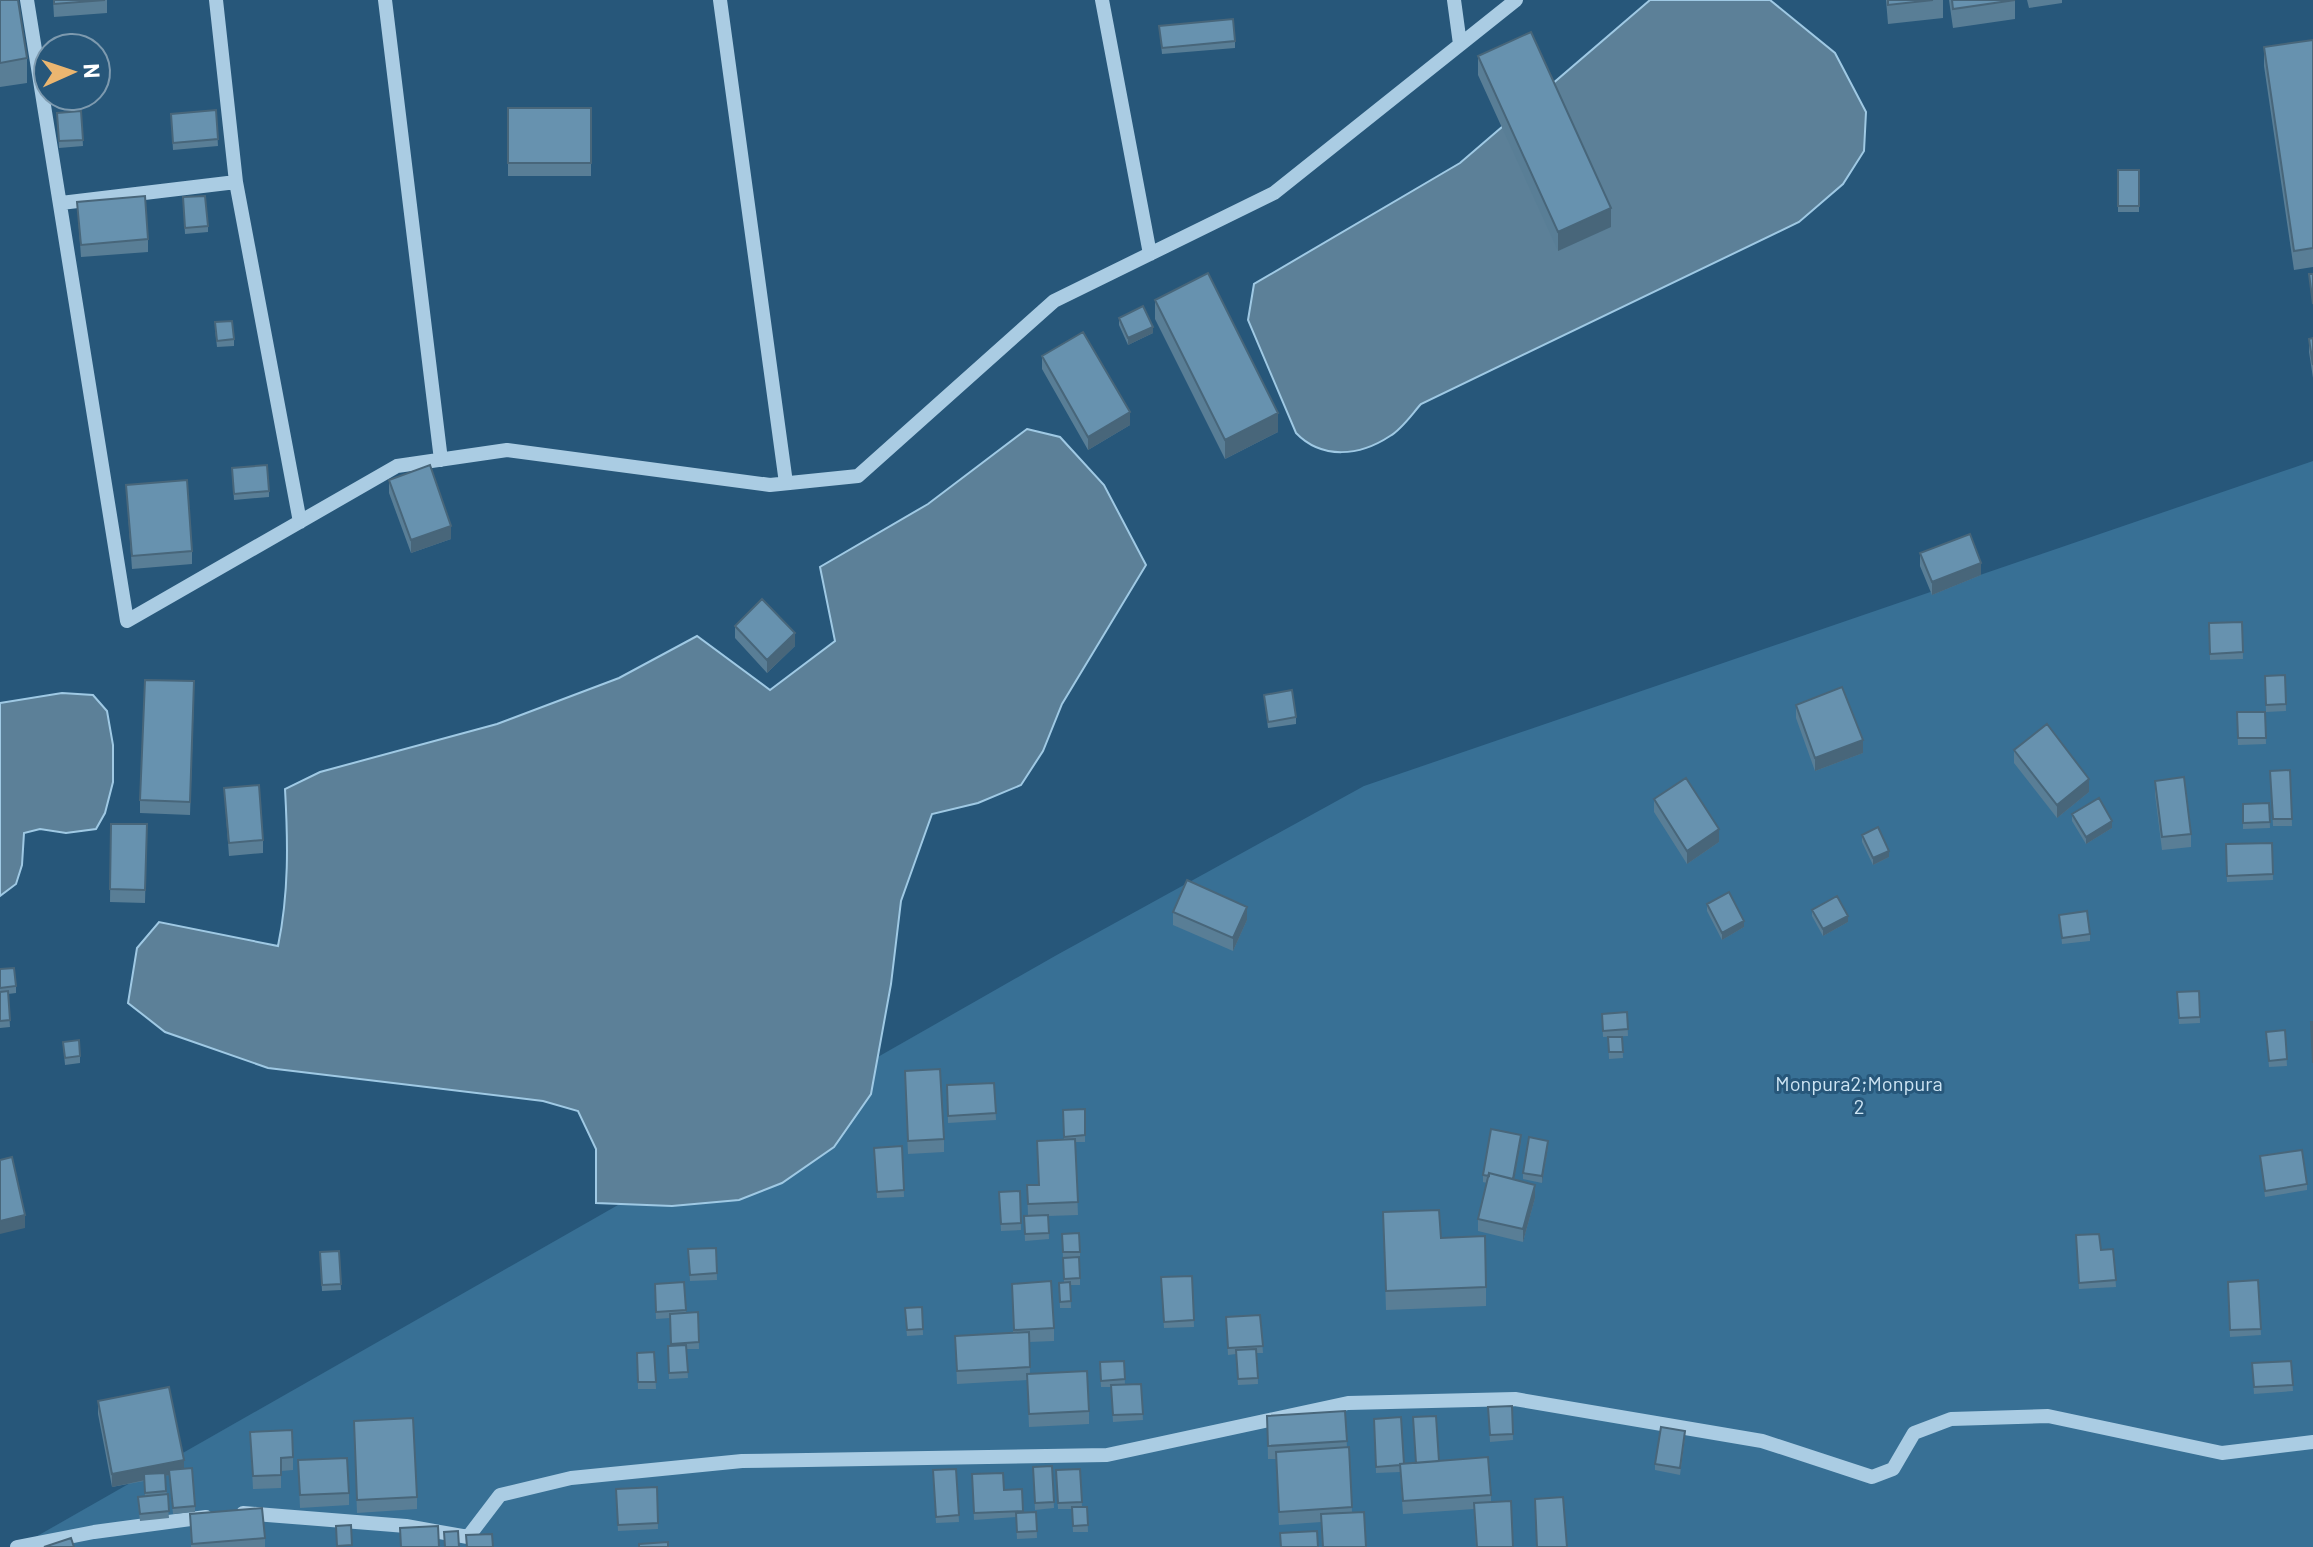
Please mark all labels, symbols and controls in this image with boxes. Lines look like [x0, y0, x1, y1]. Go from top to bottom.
north arrow [32, 32, 112, 112]
text: N [80, 63, 106, 79]
park label: Monpura2;Monpura 2 [1775, 1071, 1943, 1118]

